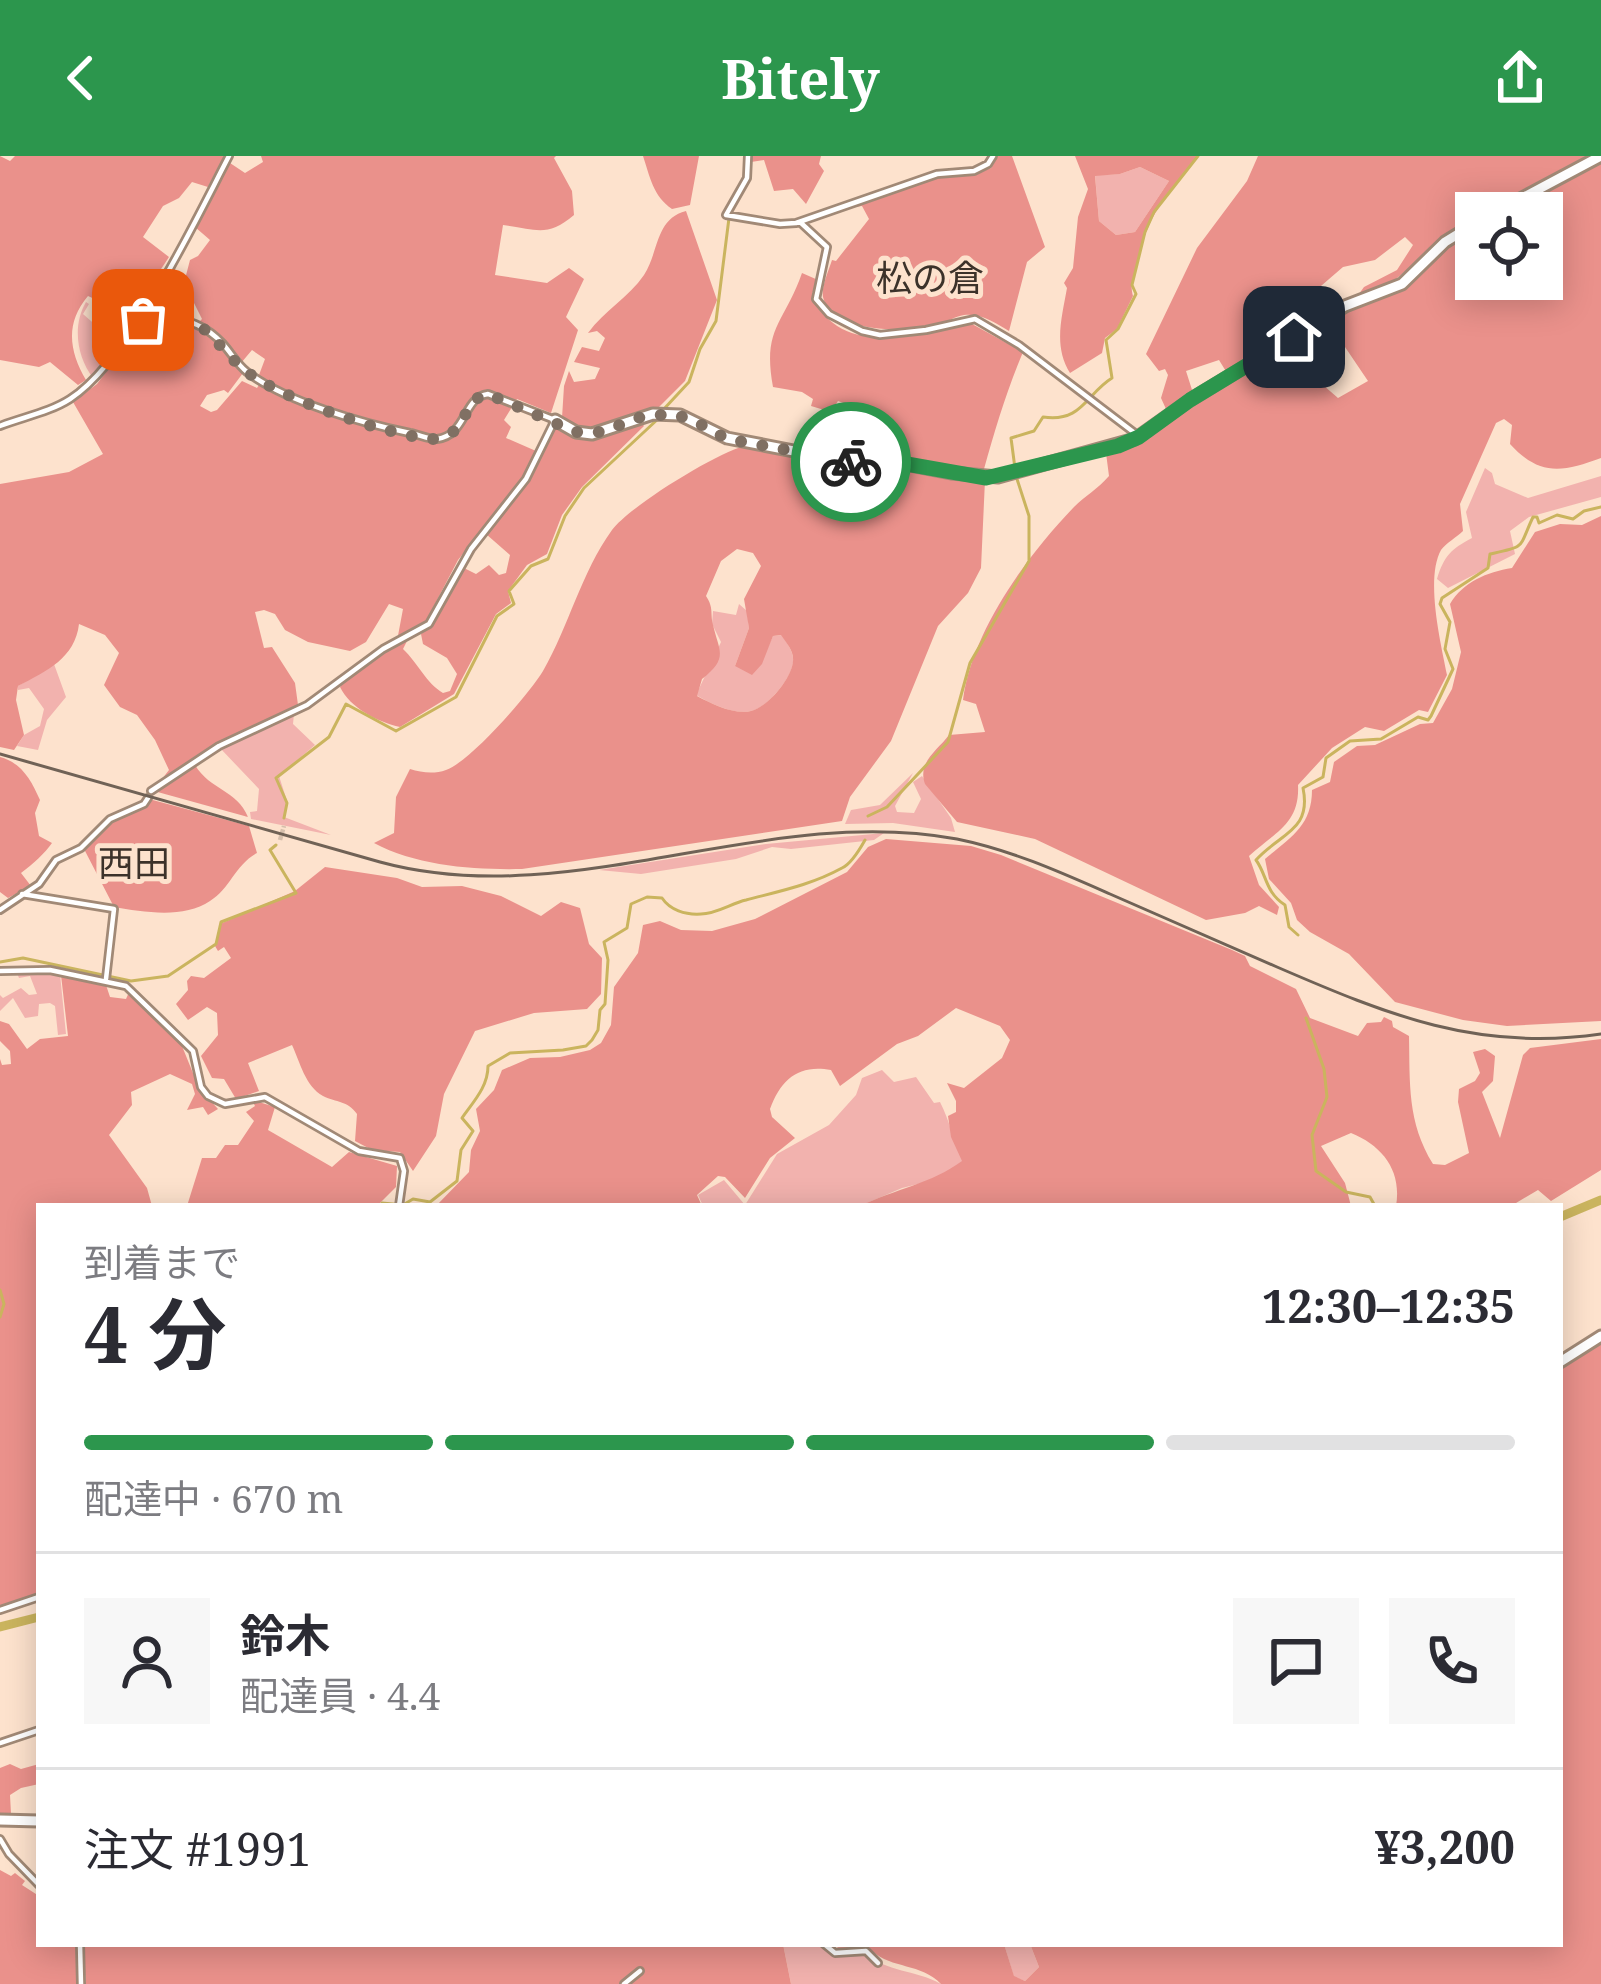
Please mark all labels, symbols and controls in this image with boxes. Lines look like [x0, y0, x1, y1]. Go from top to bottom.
text: Bitely [721, 41, 880, 115]
icon: back [48, 45, 114, 111]
icon: share [1487, 45, 1553, 111]
map controls [1455, 192, 1563, 300]
button: locate [1455, 192, 1563, 300]
district label: 松の倉 [876, 253, 984, 302]
pin [92, 269, 194, 371]
pin [1243, 286, 1345, 388]
icon: bag [110, 287, 176, 353]
icon: home [1261, 304, 1327, 370]
courier [791, 402, 911, 522]
icon: bike [818, 429, 884, 495]
district label: 西田 [98, 838, 170, 887]
text: 到着まで [84, 1235, 240, 1288]
text: 12:30–12:35 [1262, 1275, 1515, 1336]
text: 4 分 [84, 1280, 226, 1386]
text: 配達中 · 670 m [84, 1471, 343, 1524]
button: person [84, 1598, 210, 1724]
button: chat [1233, 1598, 1359, 1724]
button: phone [1389, 1598, 1515, 1724]
text: 鈴木 [240, 1604, 330, 1665]
text: 配達員 · 4.4 [240, 1668, 440, 1721]
text: ¥3,200 [1375, 1816, 1515, 1877]
text: 注文 #1991 [84, 1818, 311, 1879]

